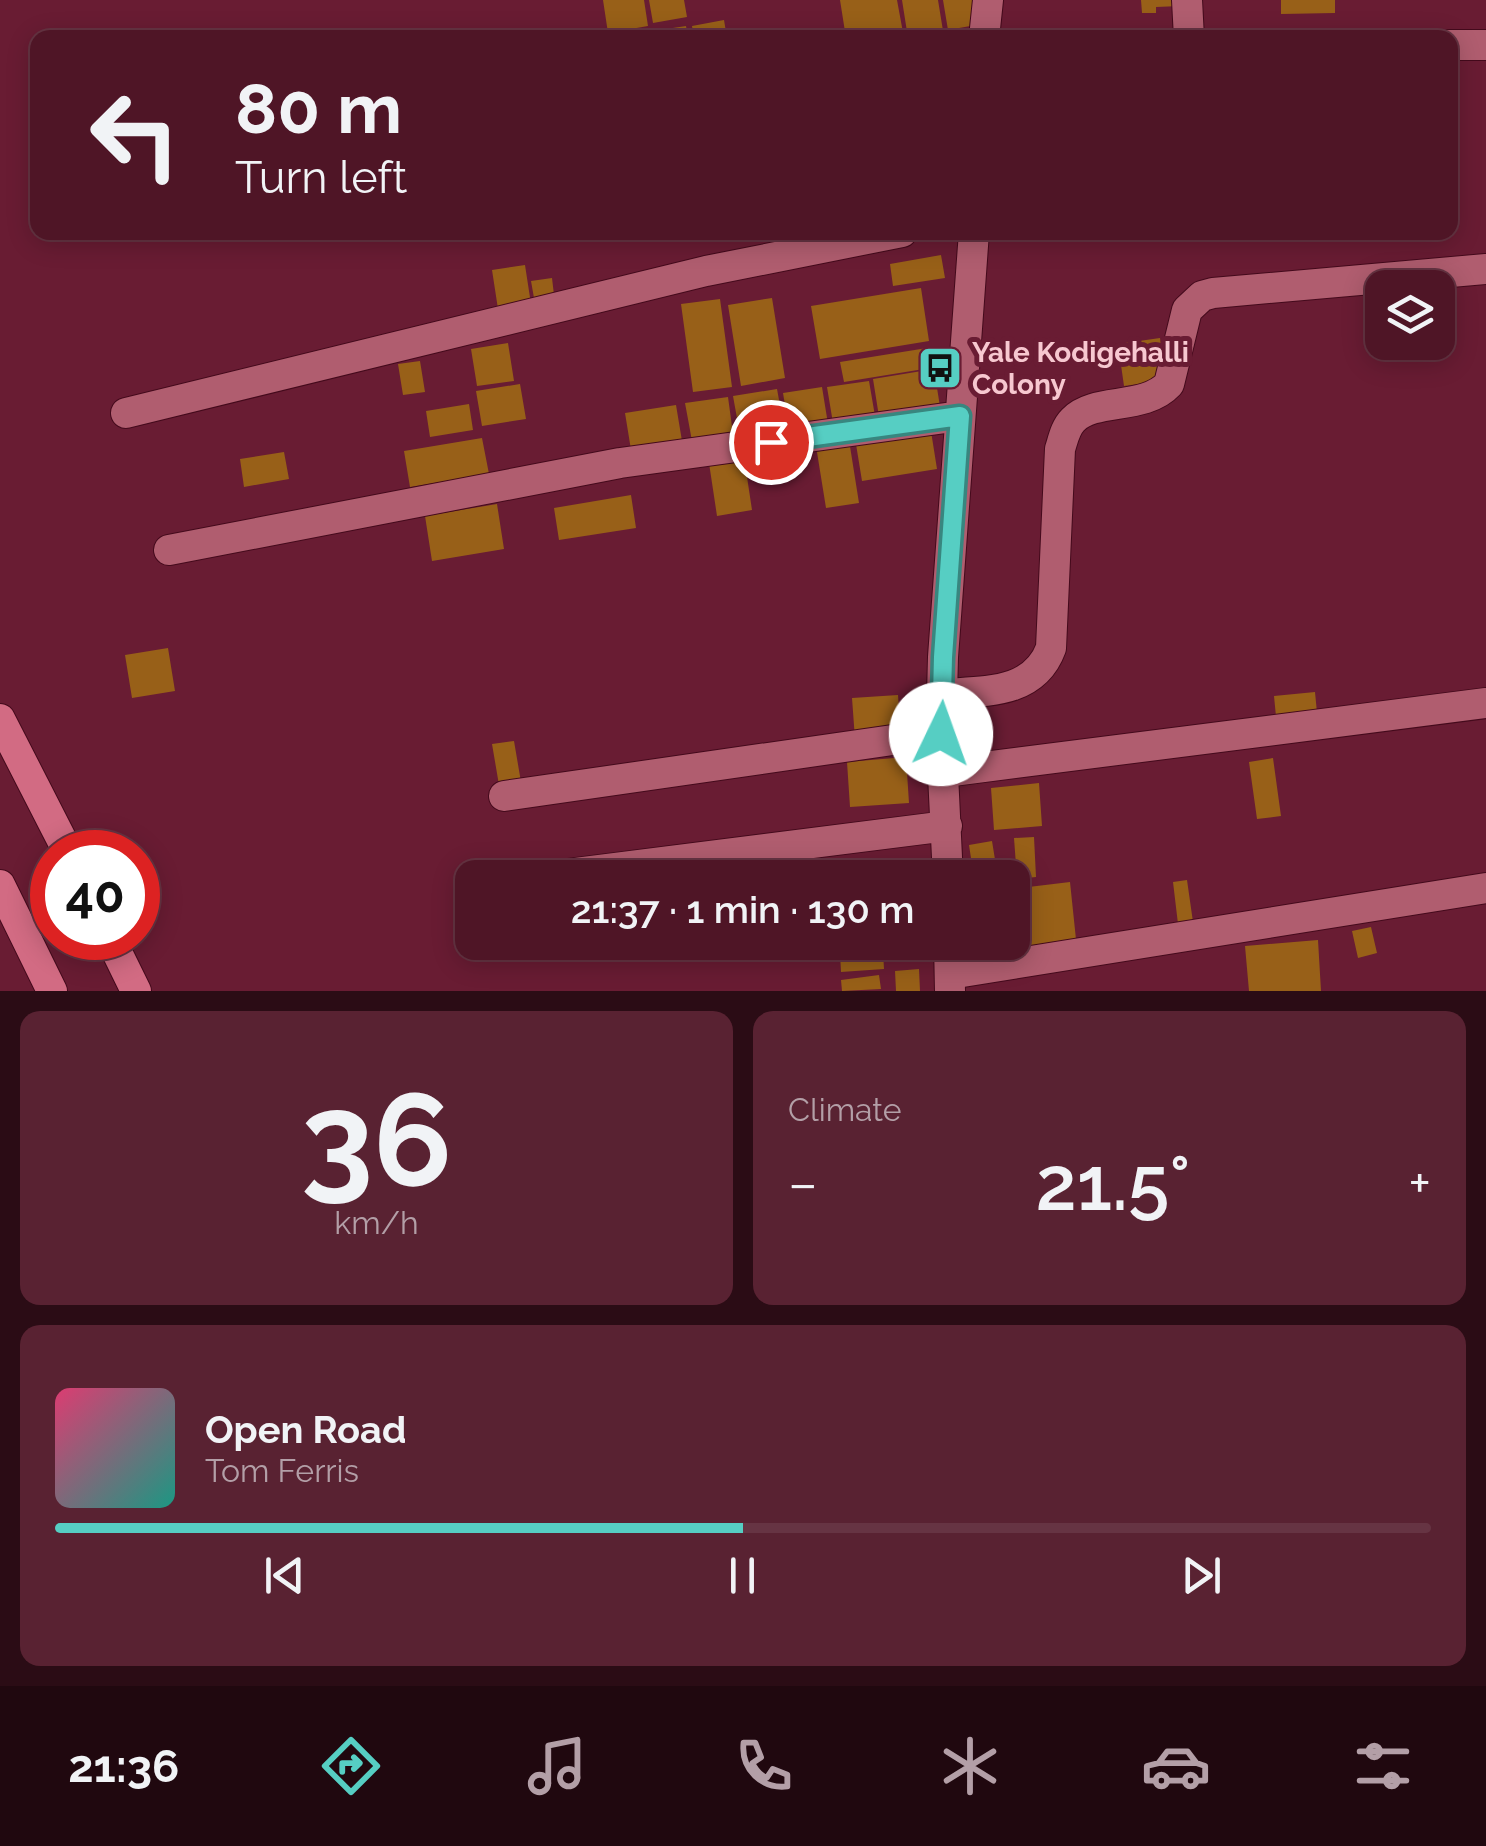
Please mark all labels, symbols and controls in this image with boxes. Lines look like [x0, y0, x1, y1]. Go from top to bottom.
text: 80 m [235, 67, 402, 149]
icon: left [70, 70, 200, 200]
text: Turn left [235, 151, 407, 204]
map controls [1365, 270, 1455, 360]
button: layers [1365, 270, 1455, 360]
place label: Yale Kodigehalli Colony [972, 336, 1189, 401]
bus stop icon: Yale Kodigehalli Colony [917, 345, 963, 391]
pin [729, 400, 814, 485]
icon: arrive [744, 415, 799, 470]
position arrow [889, 682, 993, 786]
speed limit sign: 40 [30, 830, 160, 960]
text: 21:37 · 1 min · 130 m [571, 887, 914, 932]
text: 36 [301, 1063, 452, 1215]
text: Climate [788, 1091, 902, 1128]
text: 21.5° [1036, 1139, 1190, 1228]
text: − [788, 1151, 818, 1216]
text: + [1408, 1151, 1431, 1216]
text: km/h [334, 1204, 419, 1241]
text: Open Road [205, 1407, 406, 1452]
text: Tom Ferris [205, 1452, 359, 1489]
icon: previous [257, 1548, 312, 1603]
icon: pause [715, 1548, 770, 1603]
icon: next [1174, 1548, 1229, 1603]
icon: directions [316, 1731, 386, 1801]
icon: music [522, 1731, 592, 1801]
icon: phone [729, 1731, 799, 1801]
icon: climate [935, 1731, 1005, 1801]
icon: car [1141, 1731, 1211, 1801]
icon: filters [1348, 1731, 1418, 1801]
text: 21:36 [68, 1740, 179, 1793]

